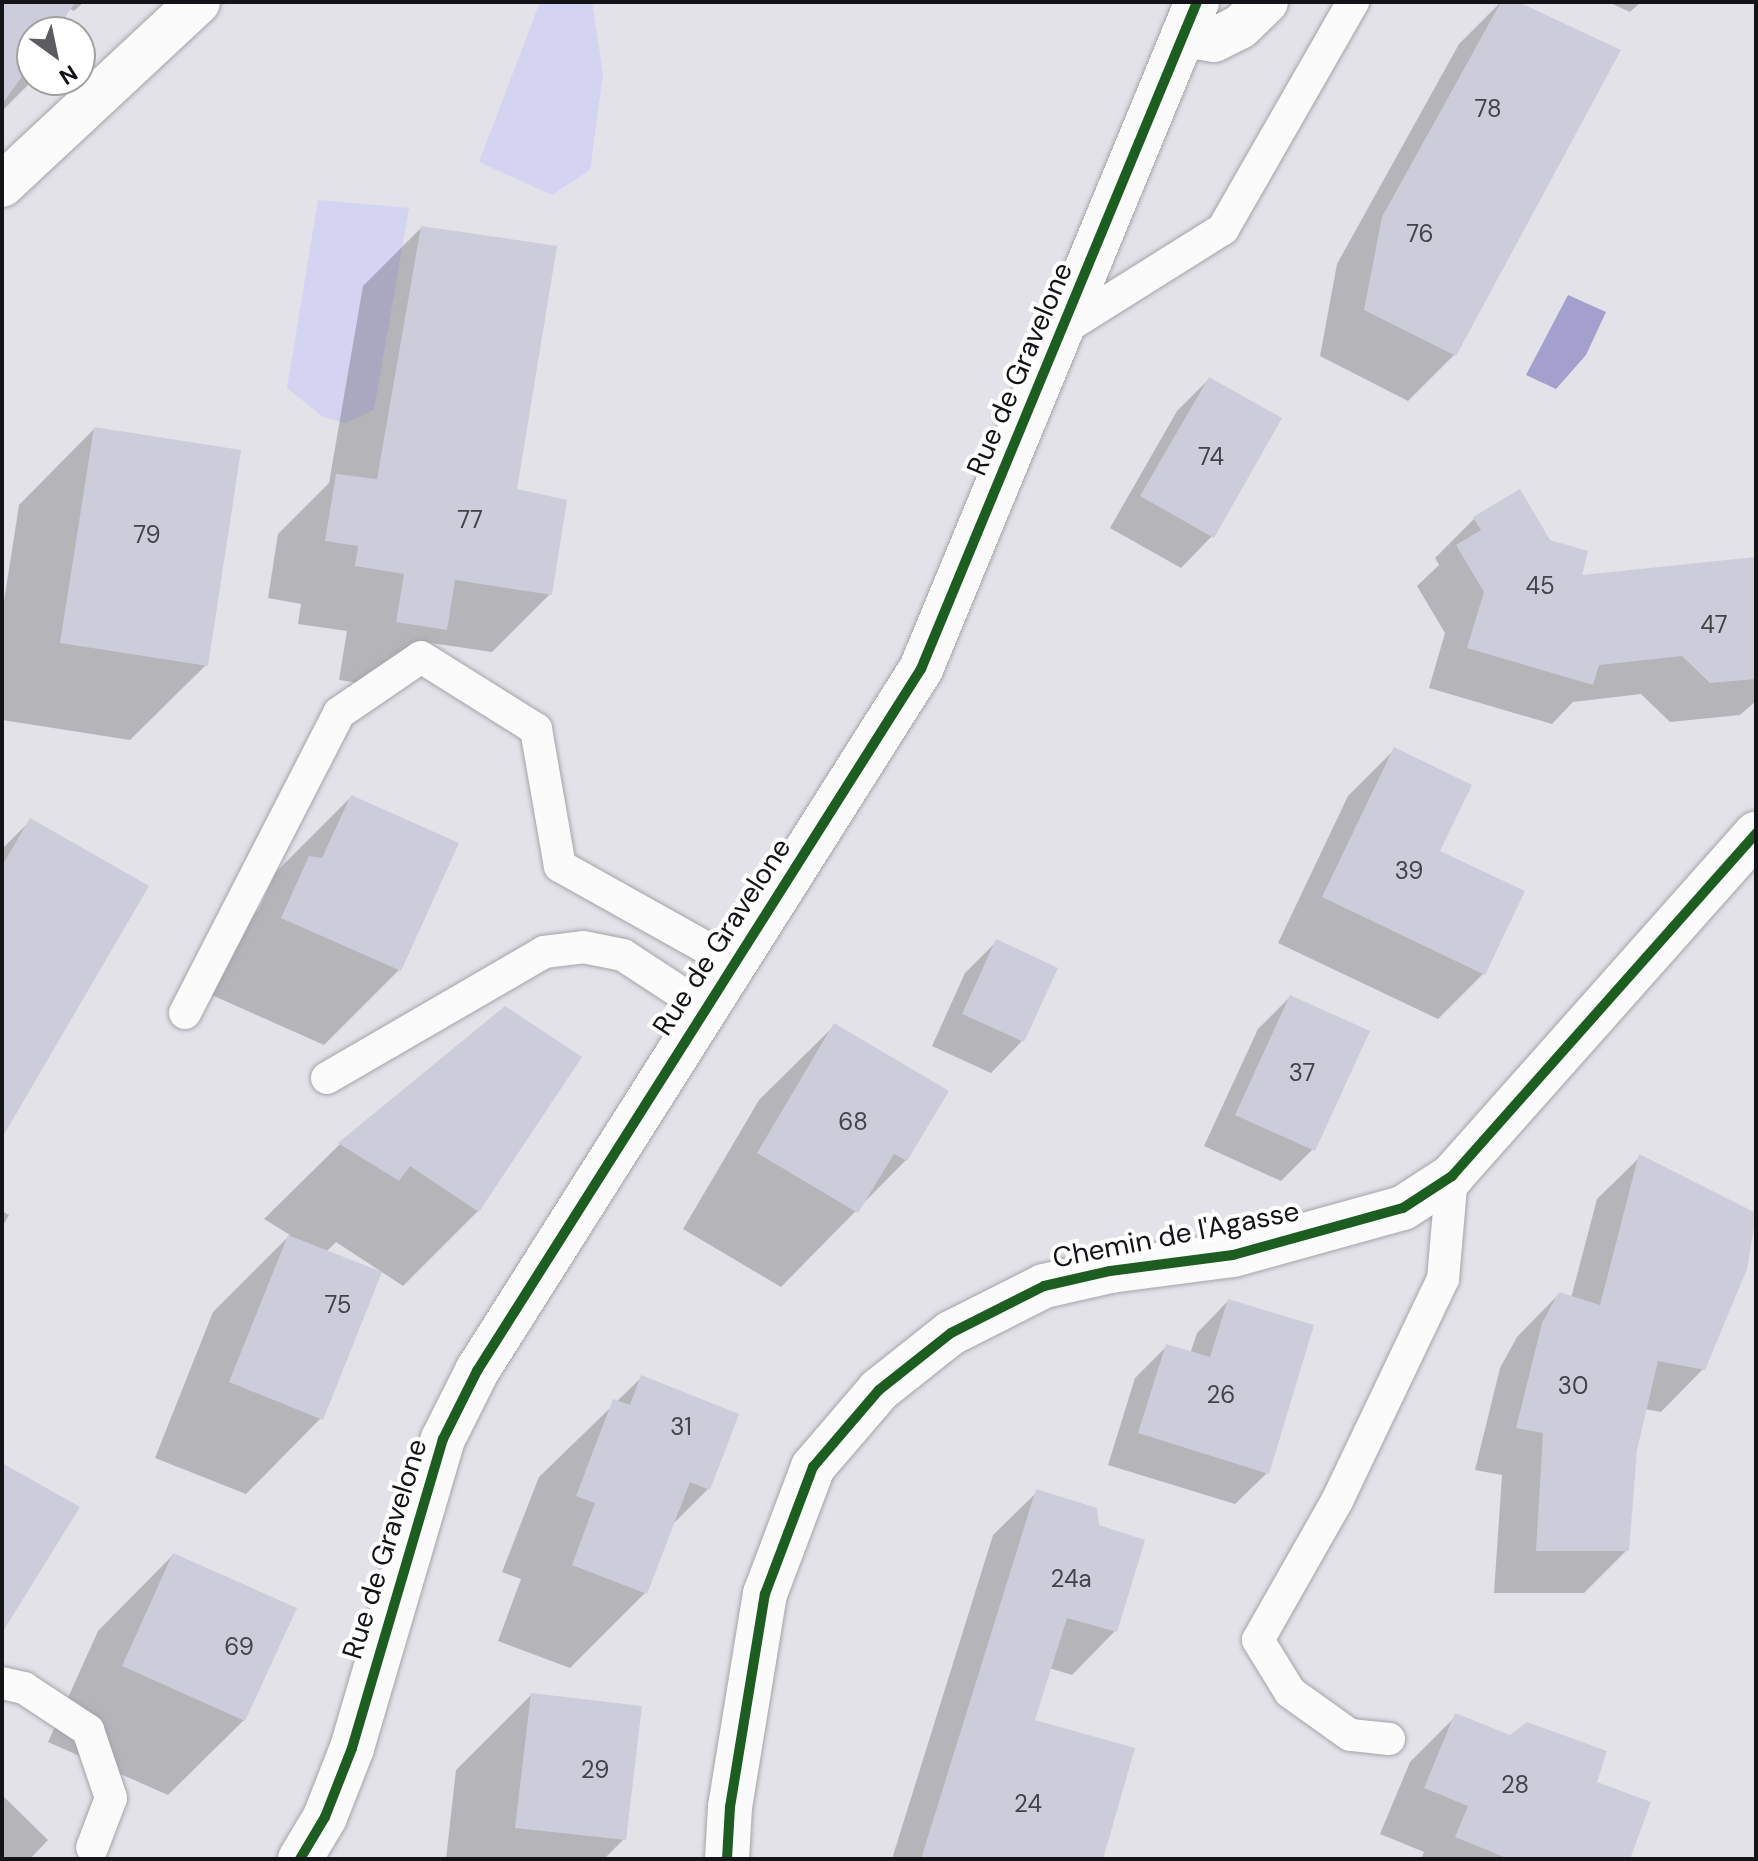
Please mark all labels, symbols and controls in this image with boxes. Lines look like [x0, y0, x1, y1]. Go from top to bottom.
north arrow [16, 16, 96, 96]
text: N [54, 58, 83, 91]
house number: 78 [1475, 95, 1501, 123]
house number: 76 [1406, 220, 1434, 248]
street label: Rue de Gravelone [960, 257, 1080, 481]
house number: 74 [1198, 443, 1224, 471]
house number: 77 [457, 506, 483, 534]
house number: 79 [133, 521, 161, 549]
house number: 45 [1525, 572, 1555, 600]
house number: 47 [1700, 611, 1728, 639]
street label: Rue de Gravelone [646, 832, 798, 1042]
house number: 39 [1395, 857, 1423, 885]
house number: 37 [1289, 1059, 1315, 1087]
house number: 68 [838, 1108, 868, 1136]
street label: Chemin de l'Agasse [1050, 1195, 1302, 1275]
house number: 75 [325, 1291, 351, 1319]
house number: 30 [1558, 1372, 1588, 1400]
house number: 26 [1207, 1381, 1235, 1409]
house number: 31 [670, 1413, 692, 1441]
street label: Rue de Gravelone [336, 1435, 434, 1663]
house number: 24a [1050, 1565, 1092, 1593]
house number: 69 [224, 1633, 254, 1661]
house number: 29 [581, 1756, 609, 1784]
house number: 28 [1501, 1771, 1529, 1799]
house number: 24 [1014, 1790, 1042, 1818]

